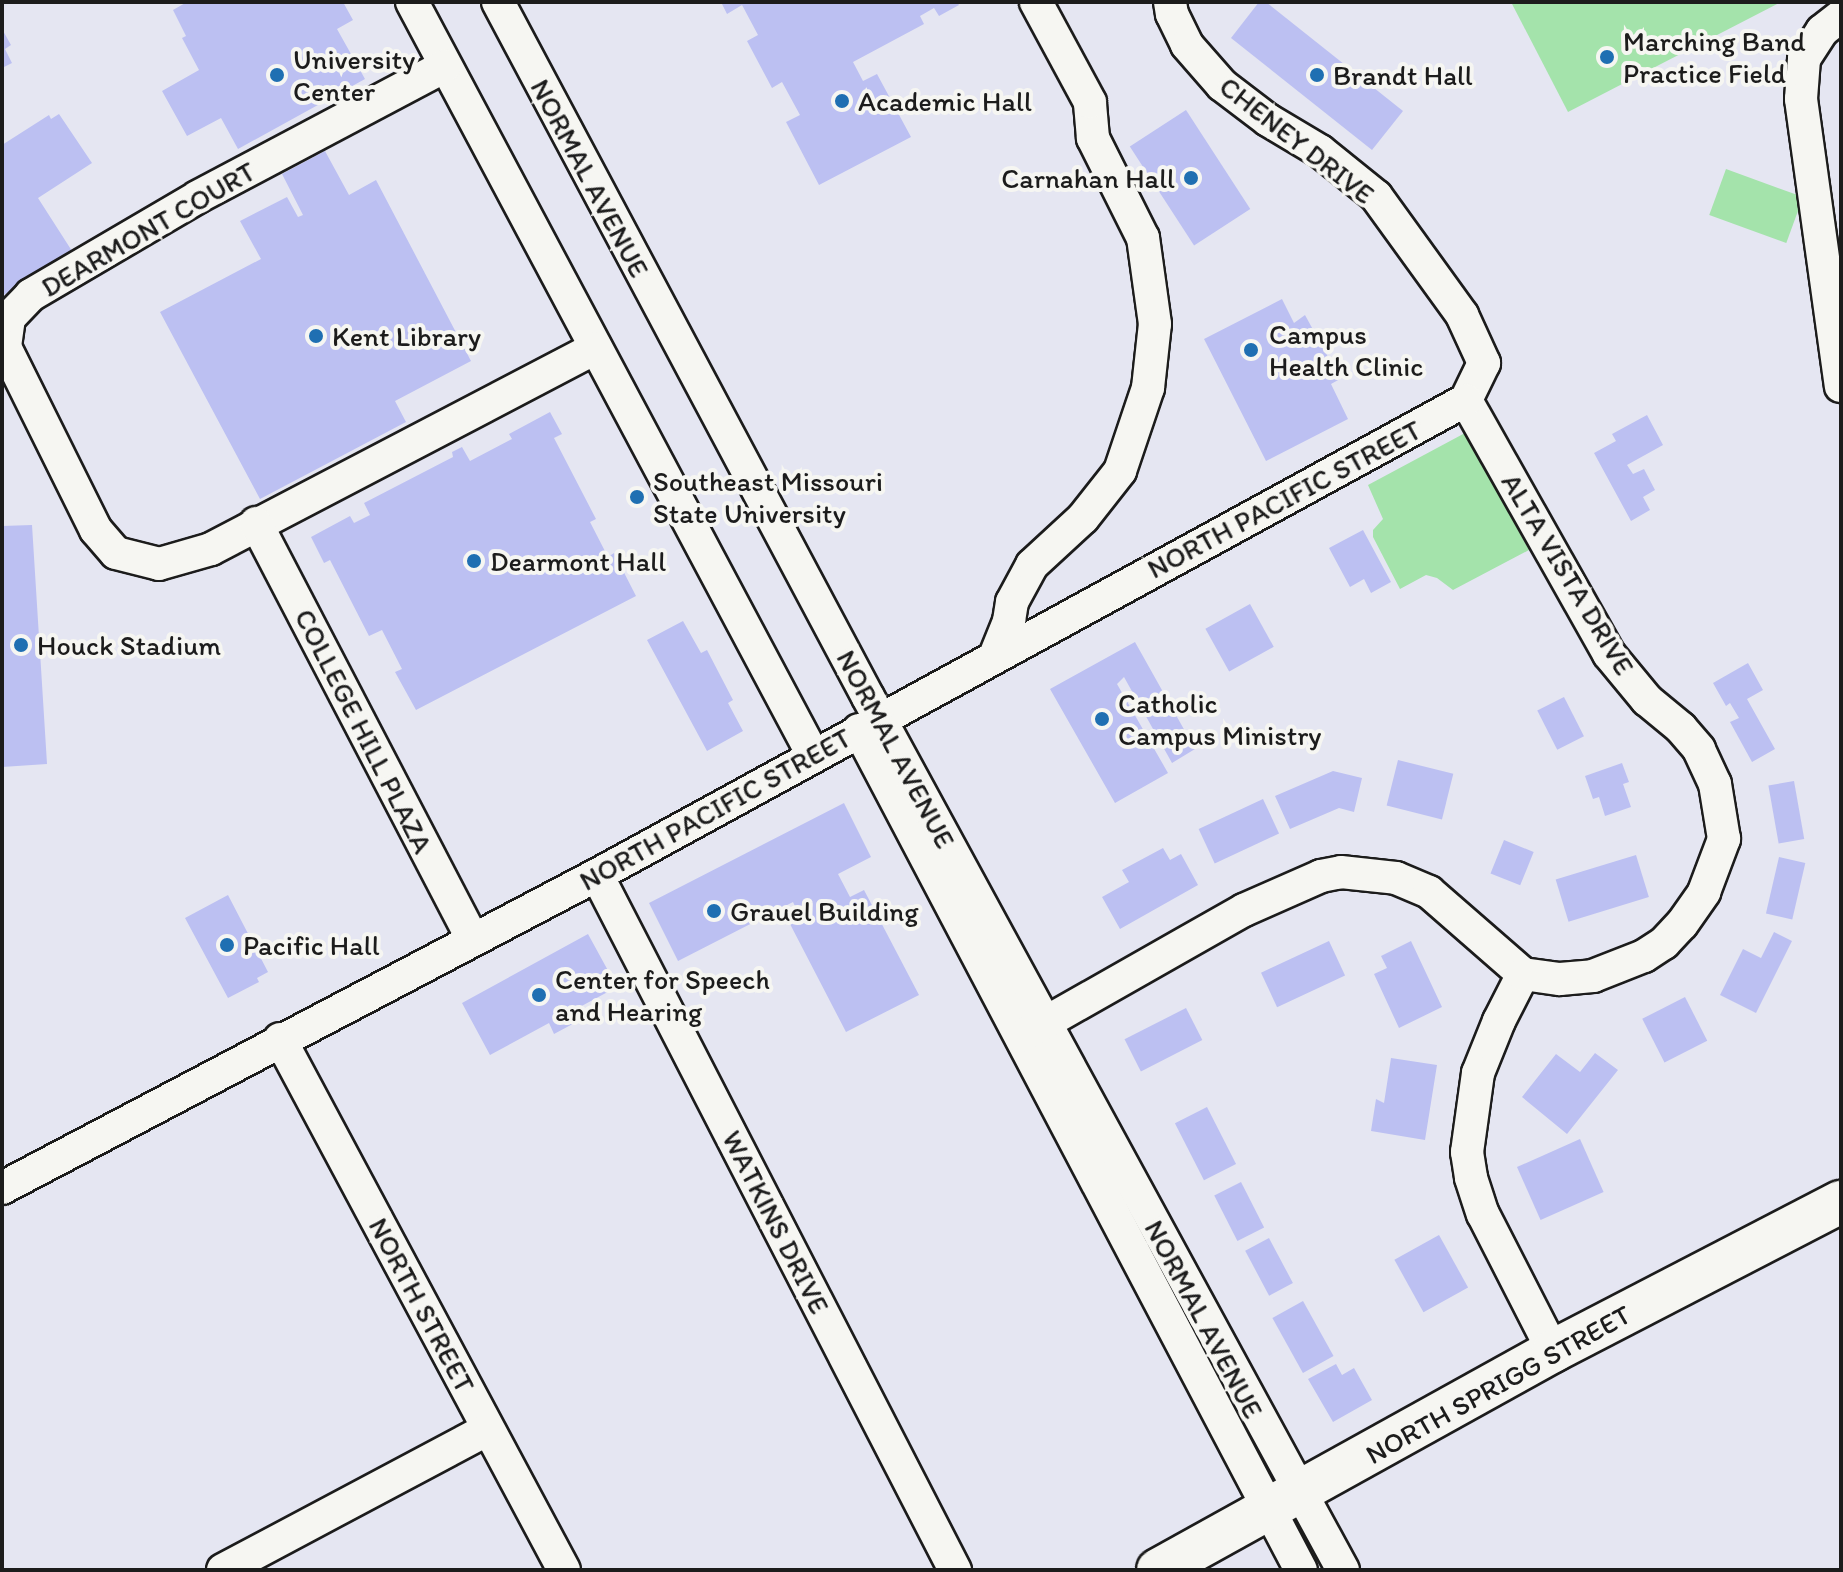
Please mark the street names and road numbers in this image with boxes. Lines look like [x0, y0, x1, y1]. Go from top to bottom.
street label: CHENEY DRIVE [1213, 69, 1381, 211]
street label: NORMAL AVENUE [524, 74, 656, 282]
street label: DEARMONT COURT [35, 154, 261, 304]
street label: NORTH PACIFIC STREET [1143, 414, 1425, 584]
street label: ALTA VISTA DRIVE [1494, 465, 1642, 683]
street label: COLLEGE HILL PLAZA [288, 603, 440, 859]
street label: NORMAL AVENUE [830, 645, 962, 853]
street label: NORTH PACIFIC STREET [575, 721, 855, 897]
street label: WATKINS DRIVE [715, 1124, 837, 1320]
street label: NORTH STREET [362, 1212, 482, 1398]
street label: NORMAL AVENUE [1138, 1215, 1270, 1423]
street label: NORTH SPRIGG STREET [1360, 1297, 1636, 1471]

